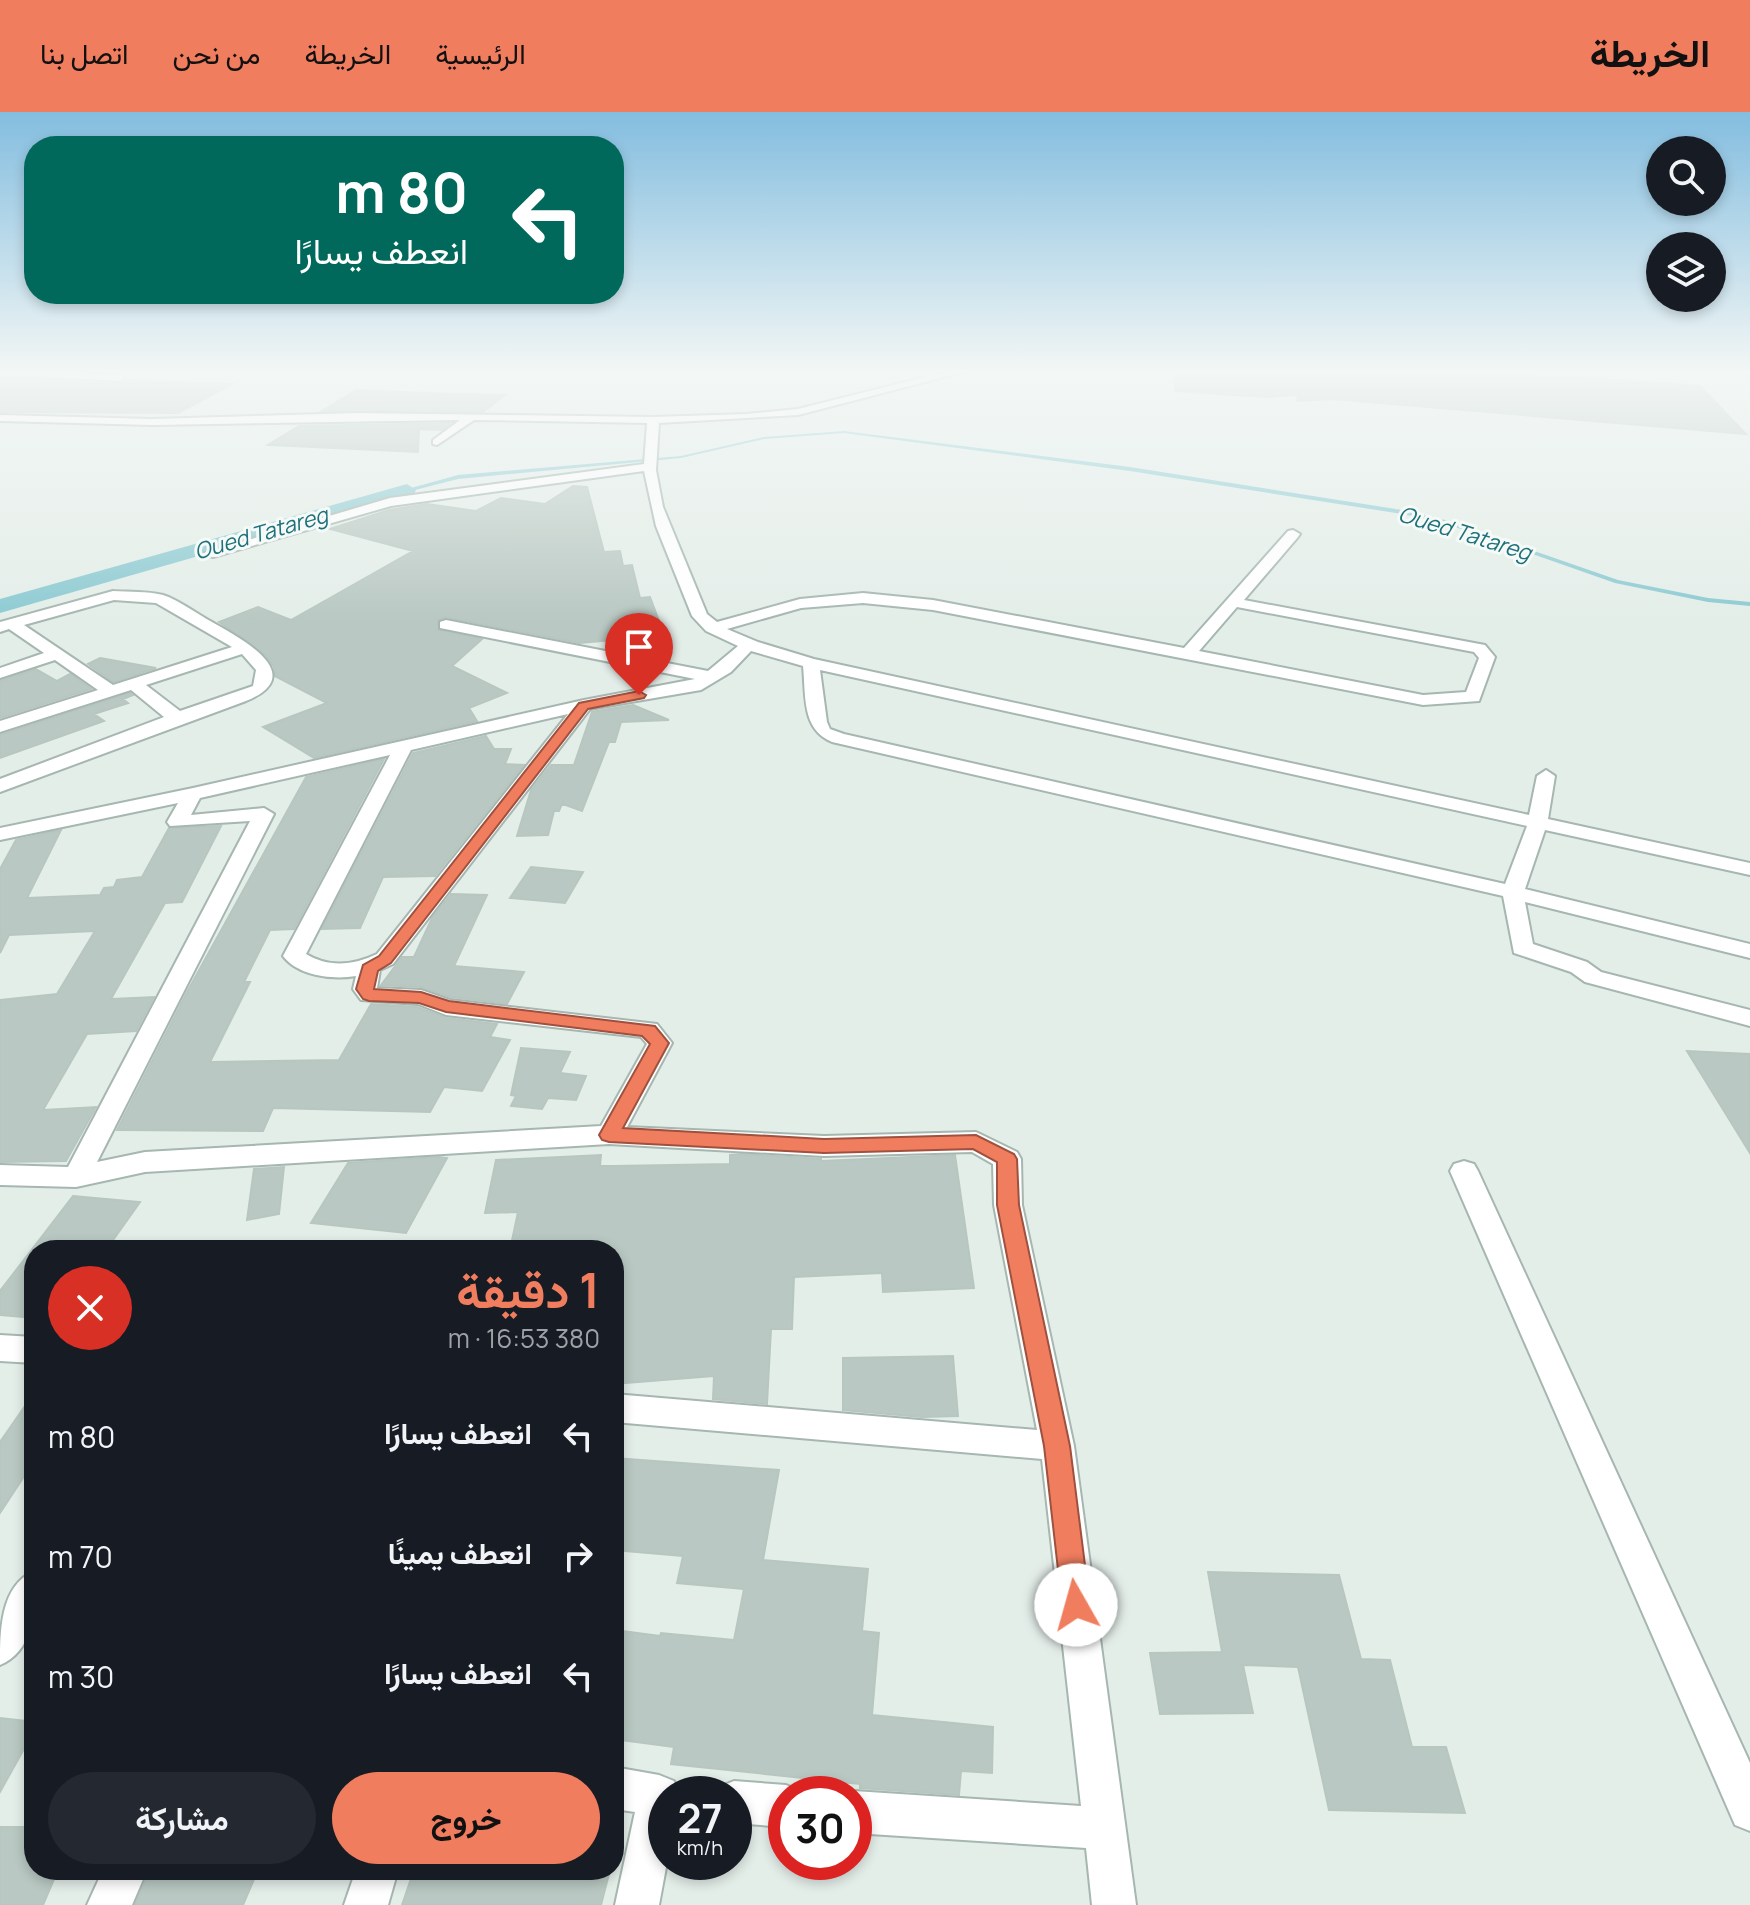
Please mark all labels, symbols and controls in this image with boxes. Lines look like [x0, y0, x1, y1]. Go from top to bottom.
text: الخريطة [1590, 26, 1710, 78]
text: اتصل بنا [40, 34, 129, 72]
text: من نحن [173, 34, 261, 72]
text: الخريطة [305, 34, 391, 72]
text: الرئيسية [435, 34, 526, 72]
map controls [1646, 136, 1726, 312]
button: search [1646, 136, 1726, 216]
text: 80 m [335, 153, 468, 230]
icon: left [496, 168, 600, 272]
text: انعطف يسارًا [295, 226, 468, 275]
button: layers [1646, 232, 1726, 312]
water label: Oued Tatareg [191, 499, 333, 566]
water label: Oued Tatareg [1395, 499, 1537, 568]
pin [605, 613, 673, 695]
icon: arrive [617, 625, 661, 669]
text: 1 دقيقة [456, 1257, 600, 1322]
button: close [48, 1266, 132, 1350]
text: 380 m · 16:53 [448, 1320, 600, 1356]
text: انعطف يسارًا [384, 1412, 532, 1453]
icon: left [556, 1414, 600, 1458]
text: 80 m [48, 1416, 115, 1457]
text: انعطف يمينًا [388, 1532, 532, 1573]
icon: right [556, 1534, 600, 1578]
text: 70 m [48, 1536, 113, 1577]
position arrow [1034, 1563, 1118, 1647]
text: انعطف يسارًا [384, 1652, 532, 1693]
icon: left [556, 1654, 600, 1698]
text: 30 m [48, 1656, 114, 1697]
button: مشاركة [48, 1772, 316, 1864]
button: خروج [332, 1772, 600, 1864]
speed limit sign: 30 [768, 1776, 872, 1880]
text: 27 [677, 1790, 723, 1845]
text: km/h [677, 1834, 723, 1861]

